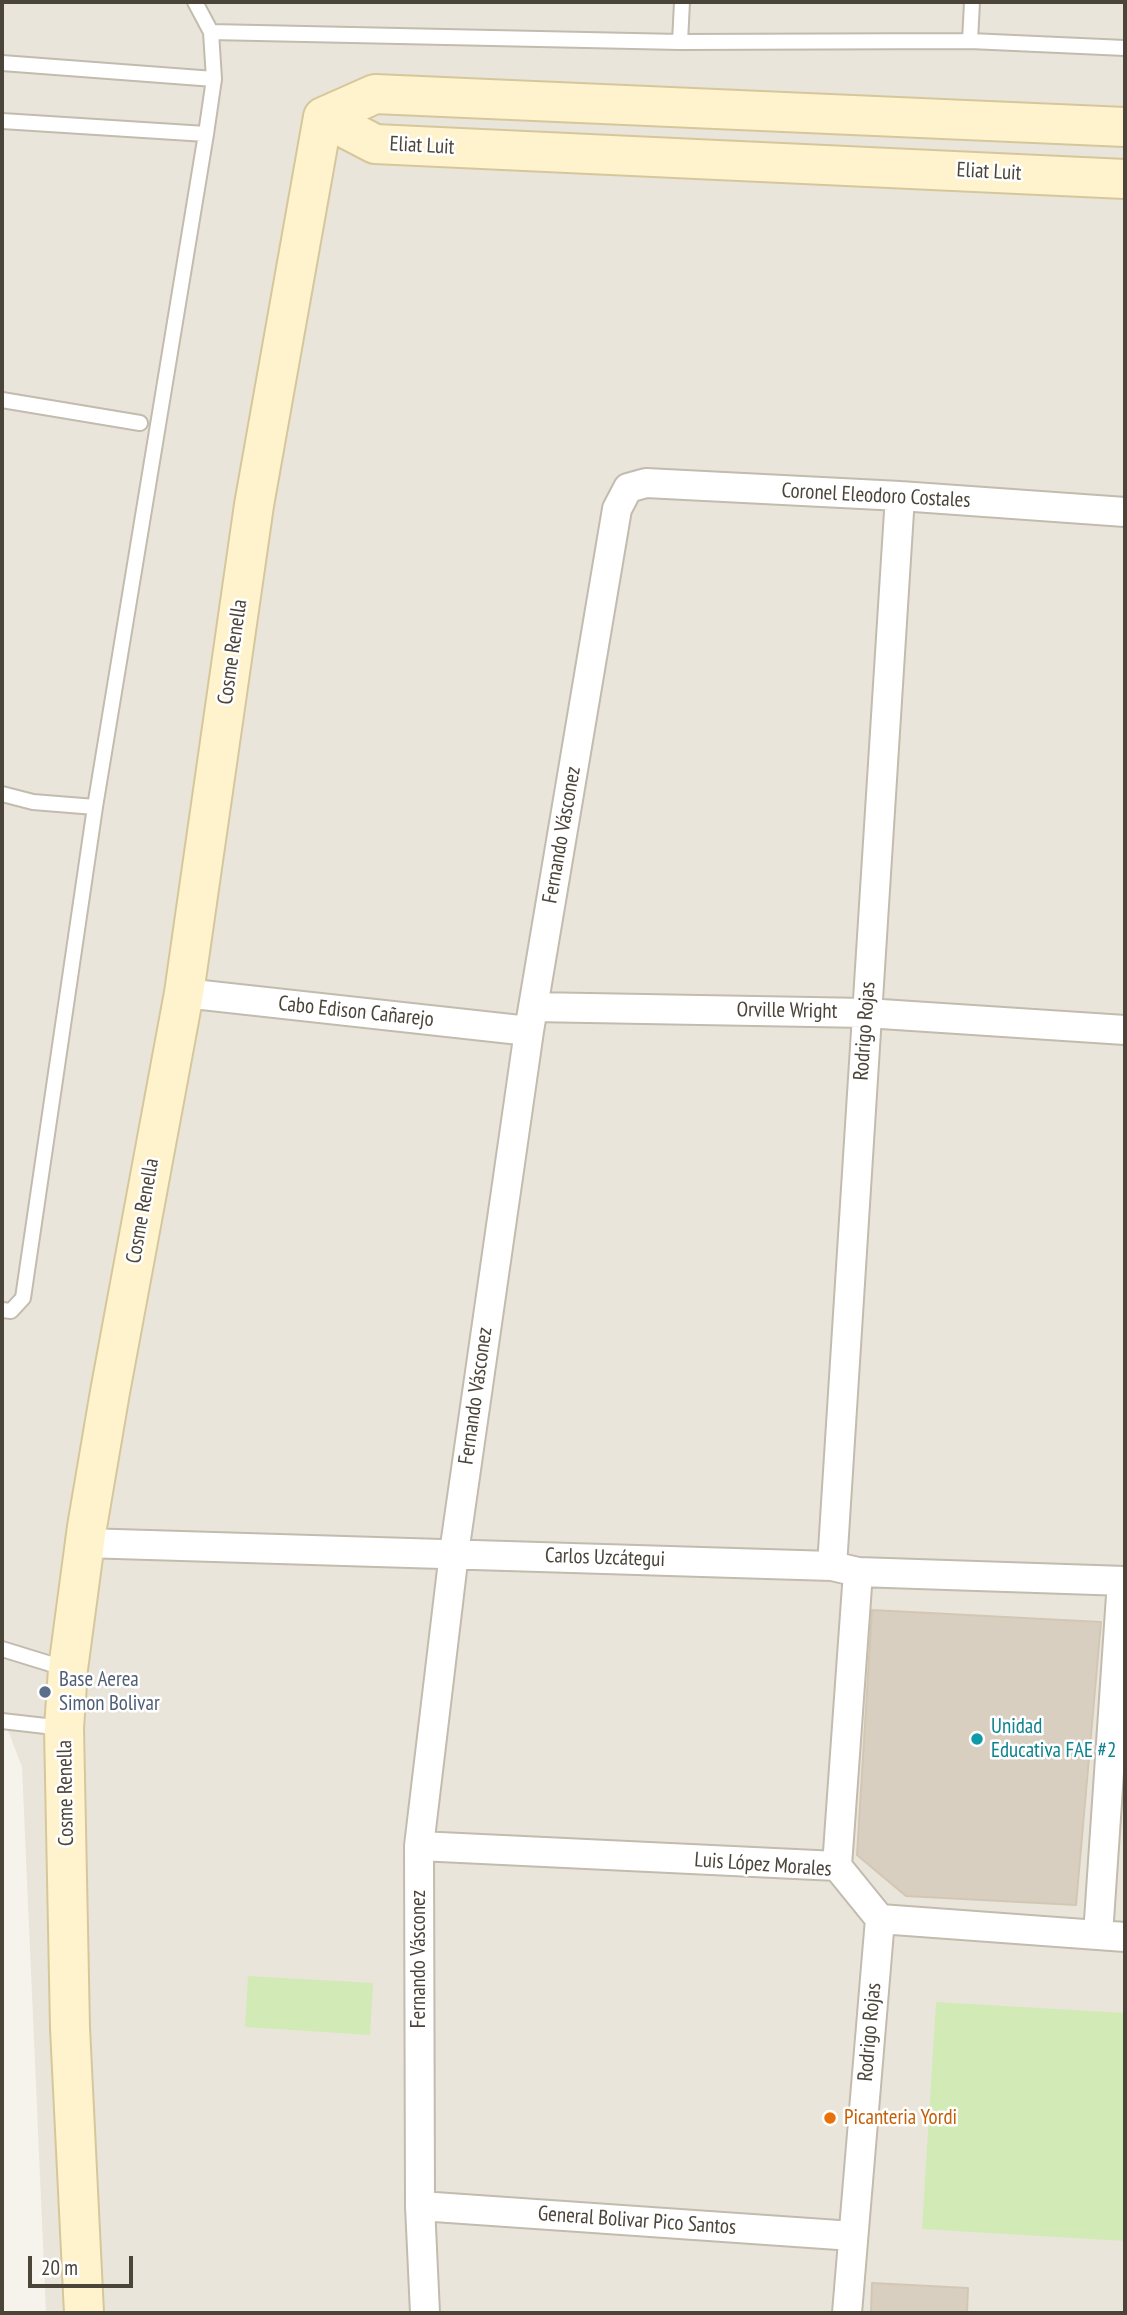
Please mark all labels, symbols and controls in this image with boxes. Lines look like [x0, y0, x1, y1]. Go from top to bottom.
street label: Eliat Luit [389, 132, 455, 160]
street label: Eliat Luit [956, 158, 1022, 186]
street label: Coronel Eleodoro Costales [781, 478, 971, 514]
street label: Cosme Renella [213, 598, 253, 706]
street label: Fernando Vásconez [538, 765, 586, 905]
street label: Rodrigo Rojas [849, 981, 881, 1081]
street label: Cabo Edison Cañarejo [277, 991, 435, 1033]
street label: Orville Wright [736, 998, 838, 1024]
street label: Cosme Renella [121, 1157, 165, 1265]
street label: Fernando Vásconez [454, 1326, 498, 1466]
street label: Carlos Uzcátegui [545, 1543, 665, 1573]
place label: Base Aerea Simon Bolivar [59, 1667, 160, 1717]
marker: Base Aerea Simon Bolivar [37, 1684, 53, 1700]
place label: Unidad Educativa FAE #2 [991, 1714, 1116, 1764]
marker: Unidad Educativa FAE #2 [969, 1731, 985, 1747]
street label: Cosme Renella [52, 1740, 80, 1846]
street label: Luis López Morales [694, 1848, 832, 1882]
street label: Fernando Vásconez [406, 1890, 432, 2028]
street label: Rodrigo Rojas [853, 1982, 887, 2082]
place label: Picanteria Yordi [844, 2105, 957, 2131]
marker: Picanteria Yordi [822, 2110, 838, 2126]
street label: General Bolivar Pico Santos [537, 2202, 737, 2240]
scale bar [32, 2242, 136, 2286]
text: 20 m [41, 2254, 78, 2281]

